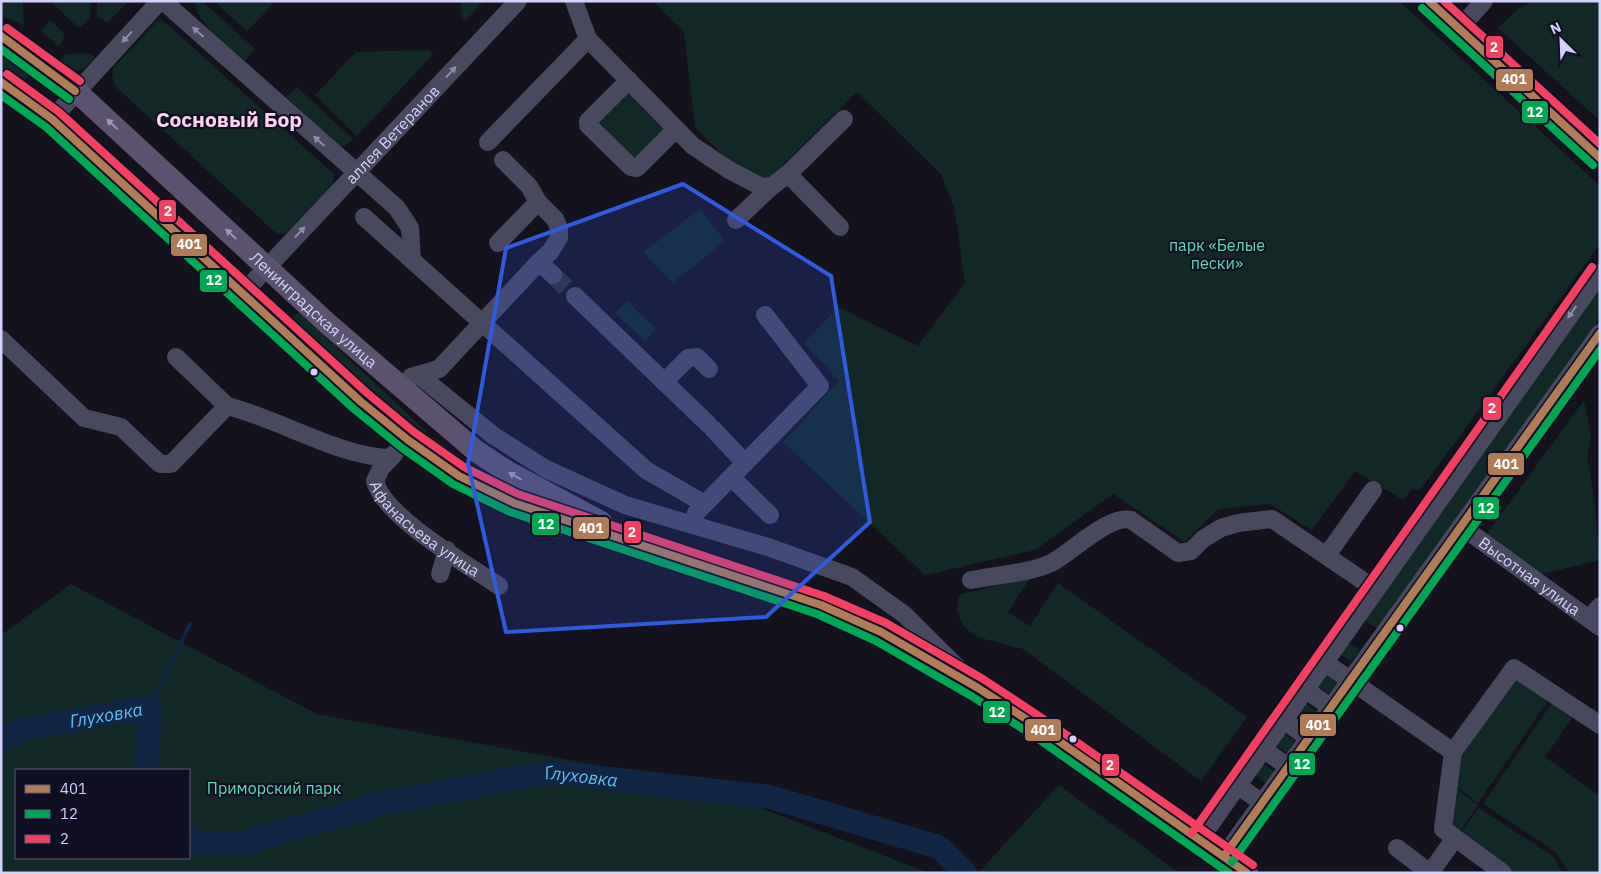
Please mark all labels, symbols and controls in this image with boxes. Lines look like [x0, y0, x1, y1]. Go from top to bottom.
north arrow [1536, 15, 1586, 65]
text: N [1547, 18, 1564, 38]
one-way arrow [192, 27, 205, 38]
one-way arrow [121, 31, 133, 43]
line badge: 2 [1485, 35, 1504, 59]
text: 2 [1490, 38, 1498, 56]
one-way arrow [445, 67, 457, 79]
line badge: 401 [1495, 68, 1534, 92]
text: 401 [1501, 70, 1527, 88]
street label: аллея Ветеранов [341, 81, 444, 188]
line badge: 12 [1521, 100, 1549, 124]
text: 12 [1527, 103, 1543, 121]
district label: Сосновый Бор [156, 105, 302, 133]
one-way arrow [106, 118, 118, 130]
one-way arrow [314, 135, 326, 147]
line badge: 2 [158, 199, 177, 223]
text: 2 [164, 202, 172, 220]
one-way arrow [294, 226, 306, 238]
one-way arrow [225, 228, 237, 240]
line badge: 401 [170, 233, 208, 257]
text: 401 [176, 235, 202, 253]
park label: парк «Белые пески» [1169, 235, 1265, 273]
street label: Ленинградская улица [246, 247, 382, 372]
line badge: 12 [199, 269, 228, 293]
text: 12 [206, 271, 222, 289]
one-way arrow [1566, 305, 1577, 318]
unlabelled marker [309, 367, 319, 377]
line badge: 2 [1482, 396, 1502, 421]
text: 2 [1488, 399, 1496, 417]
line badge: 401 [1487, 452, 1525, 476]
text: 401 [1493, 455, 1519, 473]
one-way arrow [508, 472, 523, 480]
street label: Афанасьева улица [365, 478, 484, 581]
line badge: 12 [1472, 496, 1500, 520]
text: 12 [1478, 499, 1494, 517]
line badge: 12 [531, 512, 560, 536]
text: 12 [538, 515, 554, 533]
line badge: 401 [572, 516, 610, 540]
text: 401 [578, 519, 604, 537]
line badge: 2 [623, 520, 642, 544]
text: 2 [628, 523, 636, 541]
street label: Высотная улица [1475, 532, 1585, 620]
unlabelled marker [1395, 623, 1405, 633]
water label: Глуховка [68, 697, 144, 732]
line badge: 12 [982, 700, 1011, 724]
text: 12 [989, 703, 1005, 721]
line badge: 401 [1299, 713, 1337, 737]
text: 401 [1305, 716, 1331, 734]
line badge: 401 [1024, 718, 1062, 742]
text: 401 [1030, 721, 1056, 739]
unlabelled marker [1068, 734, 1078, 744]
line badge: 12 [1288, 752, 1316, 776]
line badge: 2 [1101, 753, 1120, 777]
text: 12 [1294, 755, 1310, 773]
text: 2 [1106, 756, 1114, 774]
water label: Глуховка [542, 760, 619, 791]
legend [15, 769, 190, 859]
park label: Приморский парк [207, 778, 341, 798]
text: 401 [60, 779, 87, 798]
text: 12 [60, 804, 78, 823]
text: 2 [60, 829, 69, 848]

